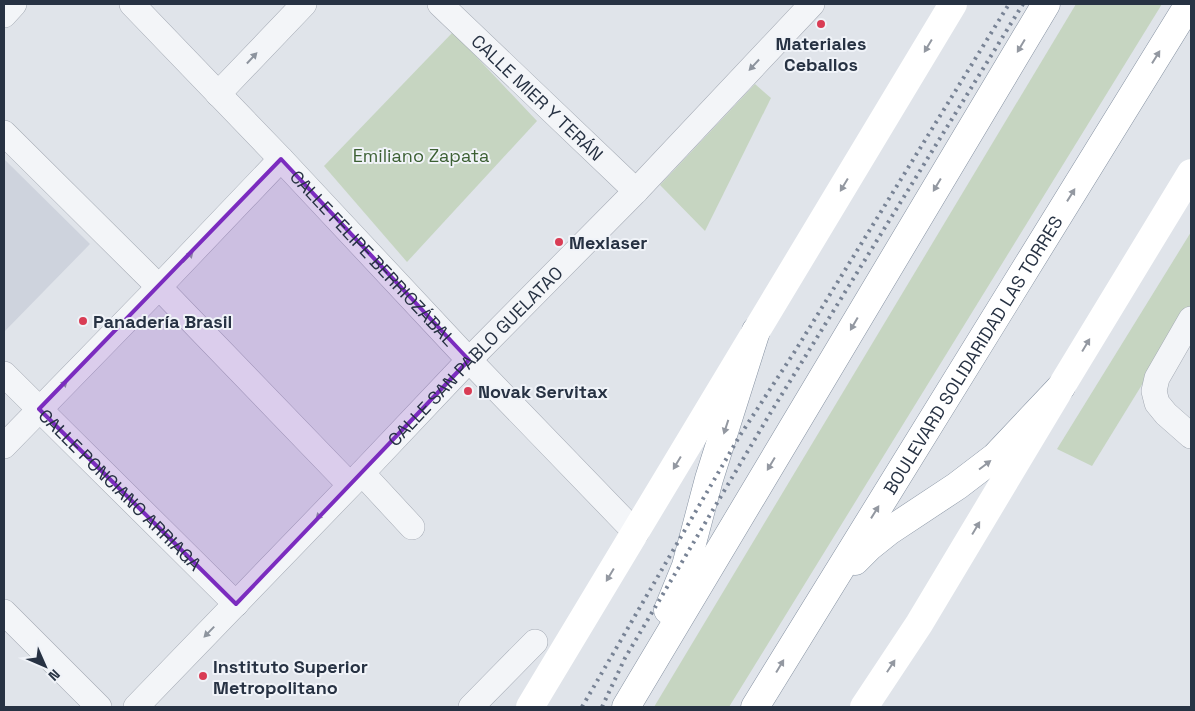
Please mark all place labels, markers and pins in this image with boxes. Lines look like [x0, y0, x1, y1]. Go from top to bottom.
marker: Materiales Ceballos [815, 18, 827, 30]
place label: Materiales Ceballos [776, 32, 866, 76]
place label: Mexlaser [569, 231, 647, 254]
marker: Mexlaser [553, 236, 565, 248]
place label: Panadería Brasil [93, 310, 232, 333]
marker: Panadería Brasil [77, 315, 89, 327]
place label: Novak Servitax [478, 380, 608, 403]
marker: Novak Servitax [462, 385, 474, 397]
place label: Instituto Superior Metropolitano [213, 655, 368, 699]
marker: Instituto Superior Metropolitano [197, 670, 209, 682]

